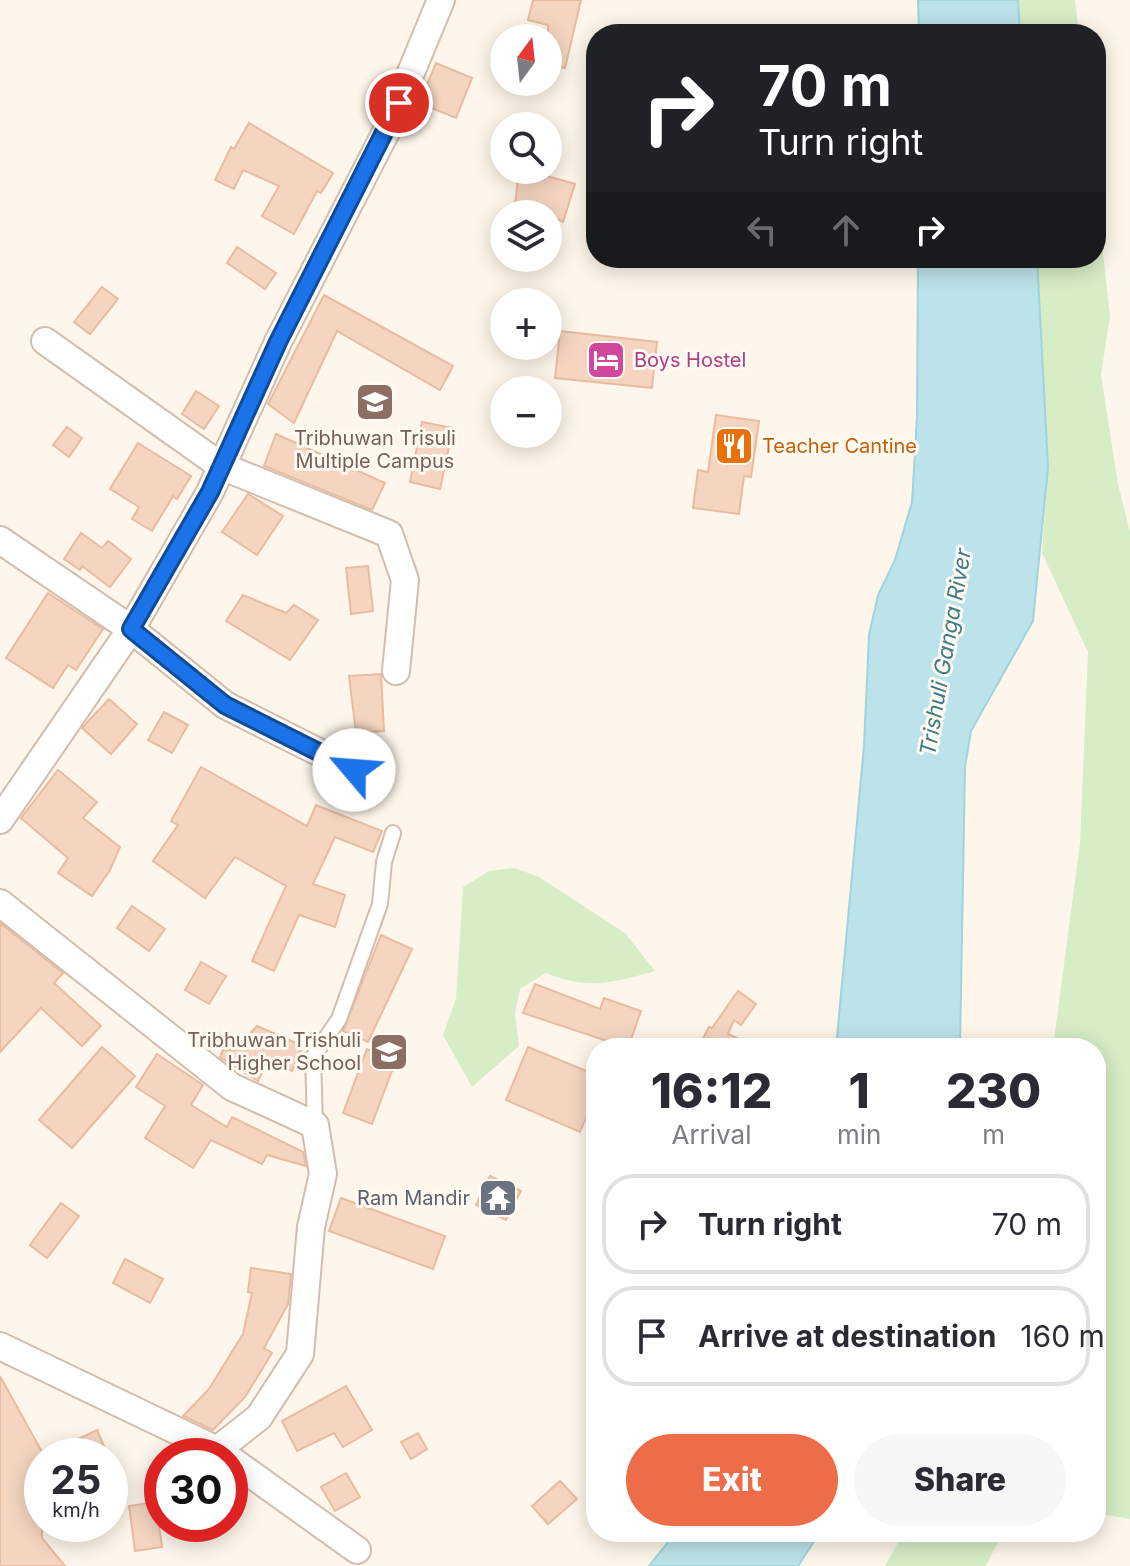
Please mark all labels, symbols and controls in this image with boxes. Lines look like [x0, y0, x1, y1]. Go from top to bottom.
north arrow [490, 24, 562, 96]
map controls [490, 24, 562, 448]
text: 70 m [758, 52, 892, 120]
icon: right [626, 56, 730, 160]
pin [365, 69, 433, 137]
icon: arrive [377, 81, 421, 125]
button: search [490, 112, 562, 184]
text: Turn right [758, 120, 923, 164]
button: layers [490, 200, 562, 272]
icon: left [740, 208, 784, 252]
icon: ahead [824, 208, 868, 252]
icon: right [908, 208, 952, 252]
button: + [490, 288, 562, 360]
hotel icon: Boys Hostel [585, 339, 627, 381]
place label: Boys Hostel [634, 348, 746, 372]
button: − [490, 376, 562, 448]
school or university icon: Tribhuwan Trisuli Multiple Campus [354, 381, 396, 423]
restaurant icon: Teacher Cantine [713, 425, 755, 467]
place label: Tribhuwan Trisuli Multiple Campus [294, 426, 456, 473]
place label: Teacher Cantine [762, 434, 917, 458]
water label: Trishuli Ganga River [914, 546, 976, 758]
position arrow [312, 728, 396, 812]
place label: Tribhuwan Trishuli Higher School [187, 1028, 361, 1075]
school or university icon: Tribhuwan Trishuli Higher School [368, 1031, 410, 1073]
text: 16:12 [651, 1061, 772, 1120]
text: 1 [849, 1061, 870, 1120]
text: 230 [946, 1061, 1041, 1120]
text: Arrival [671, 1119, 751, 1150]
text: min [837, 1119, 881, 1150]
text: m [982, 1119, 1005, 1150]
temple icon: Ram Mandir [477, 1177, 519, 1219]
place label: Ram Mandir [357, 1186, 470, 1210]
icon: right [630, 1202, 674, 1246]
text: Turn right [698, 1206, 842, 1242]
text: 70 m [992, 1206, 1062, 1242]
icon: arrive [630, 1314, 674, 1358]
text: Arrive at destination [698, 1318, 996, 1354]
text: 160 m [1020, 1318, 1105, 1354]
button: Exit [626, 1434, 838, 1526]
button: Share [854, 1434, 1066, 1526]
speed limit sign: 30 [144, 1438, 248, 1542]
text: 25 [51, 1455, 101, 1504]
text: km/h [52, 1498, 100, 1522]

